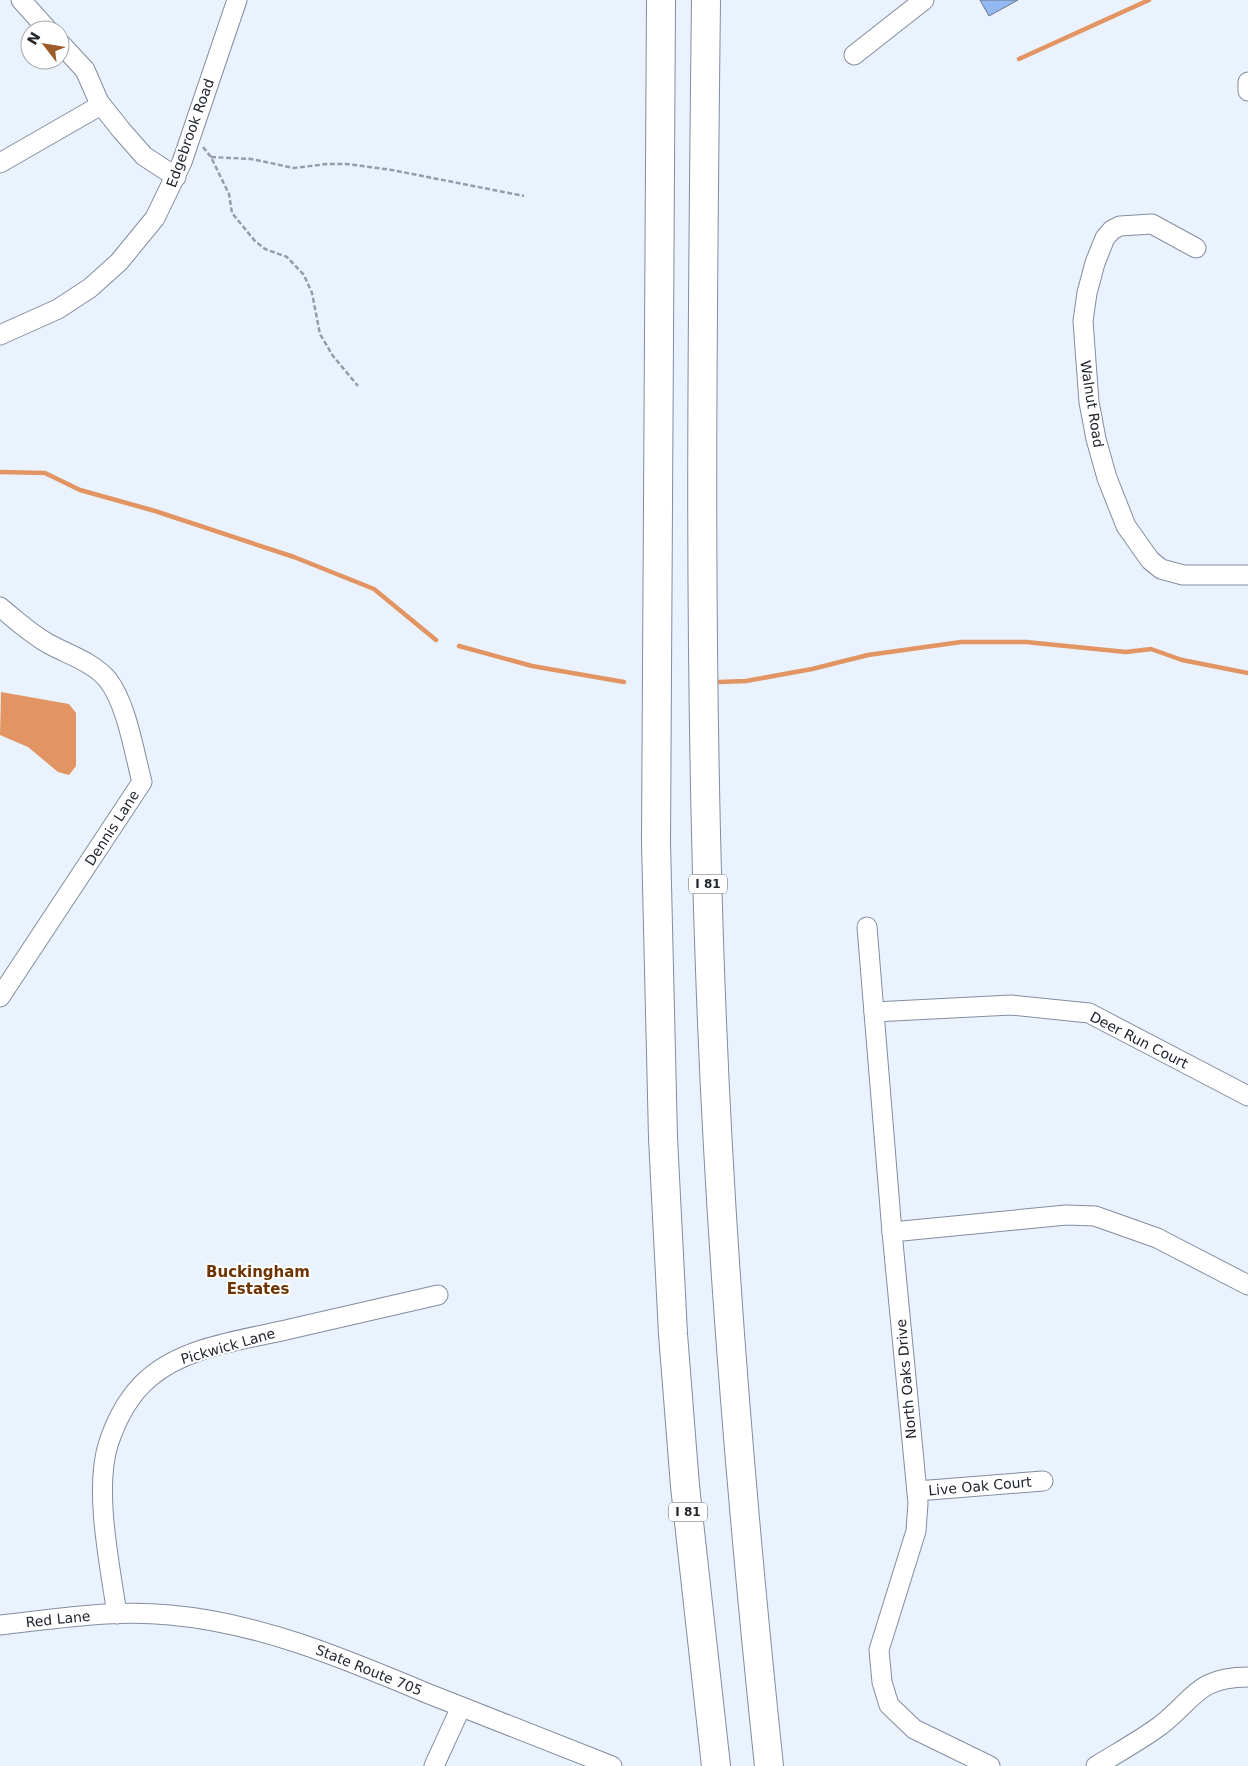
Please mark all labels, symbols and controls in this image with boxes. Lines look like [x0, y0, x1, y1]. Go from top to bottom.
north arrow [20, 20, 70, 70]
text: N [24, 29, 44, 47]
street label: Edgebrook Road [163, 77, 217, 189]
street label: Walnut Road [1077, 359, 1107, 449]
street label: Dennis Lane [82, 787, 142, 869]
road number: I 81 [689, 874, 727, 894]
street label: Deer Run Court [1087, 1008, 1191, 1072]
district label: Buckingham Estates [206, 1263, 310, 1298]
street label: North Oaks Drive [893, 1318, 919, 1440]
street label: Pickwick Lane [179, 1325, 277, 1367]
street label: Live Oak Court [928, 1473, 1033, 1498]
road number: I 81 [669, 1502, 707, 1521]
street label: Red Lane [25, 1608, 91, 1630]
street label: State Route 705 [313, 1641, 425, 1699]

